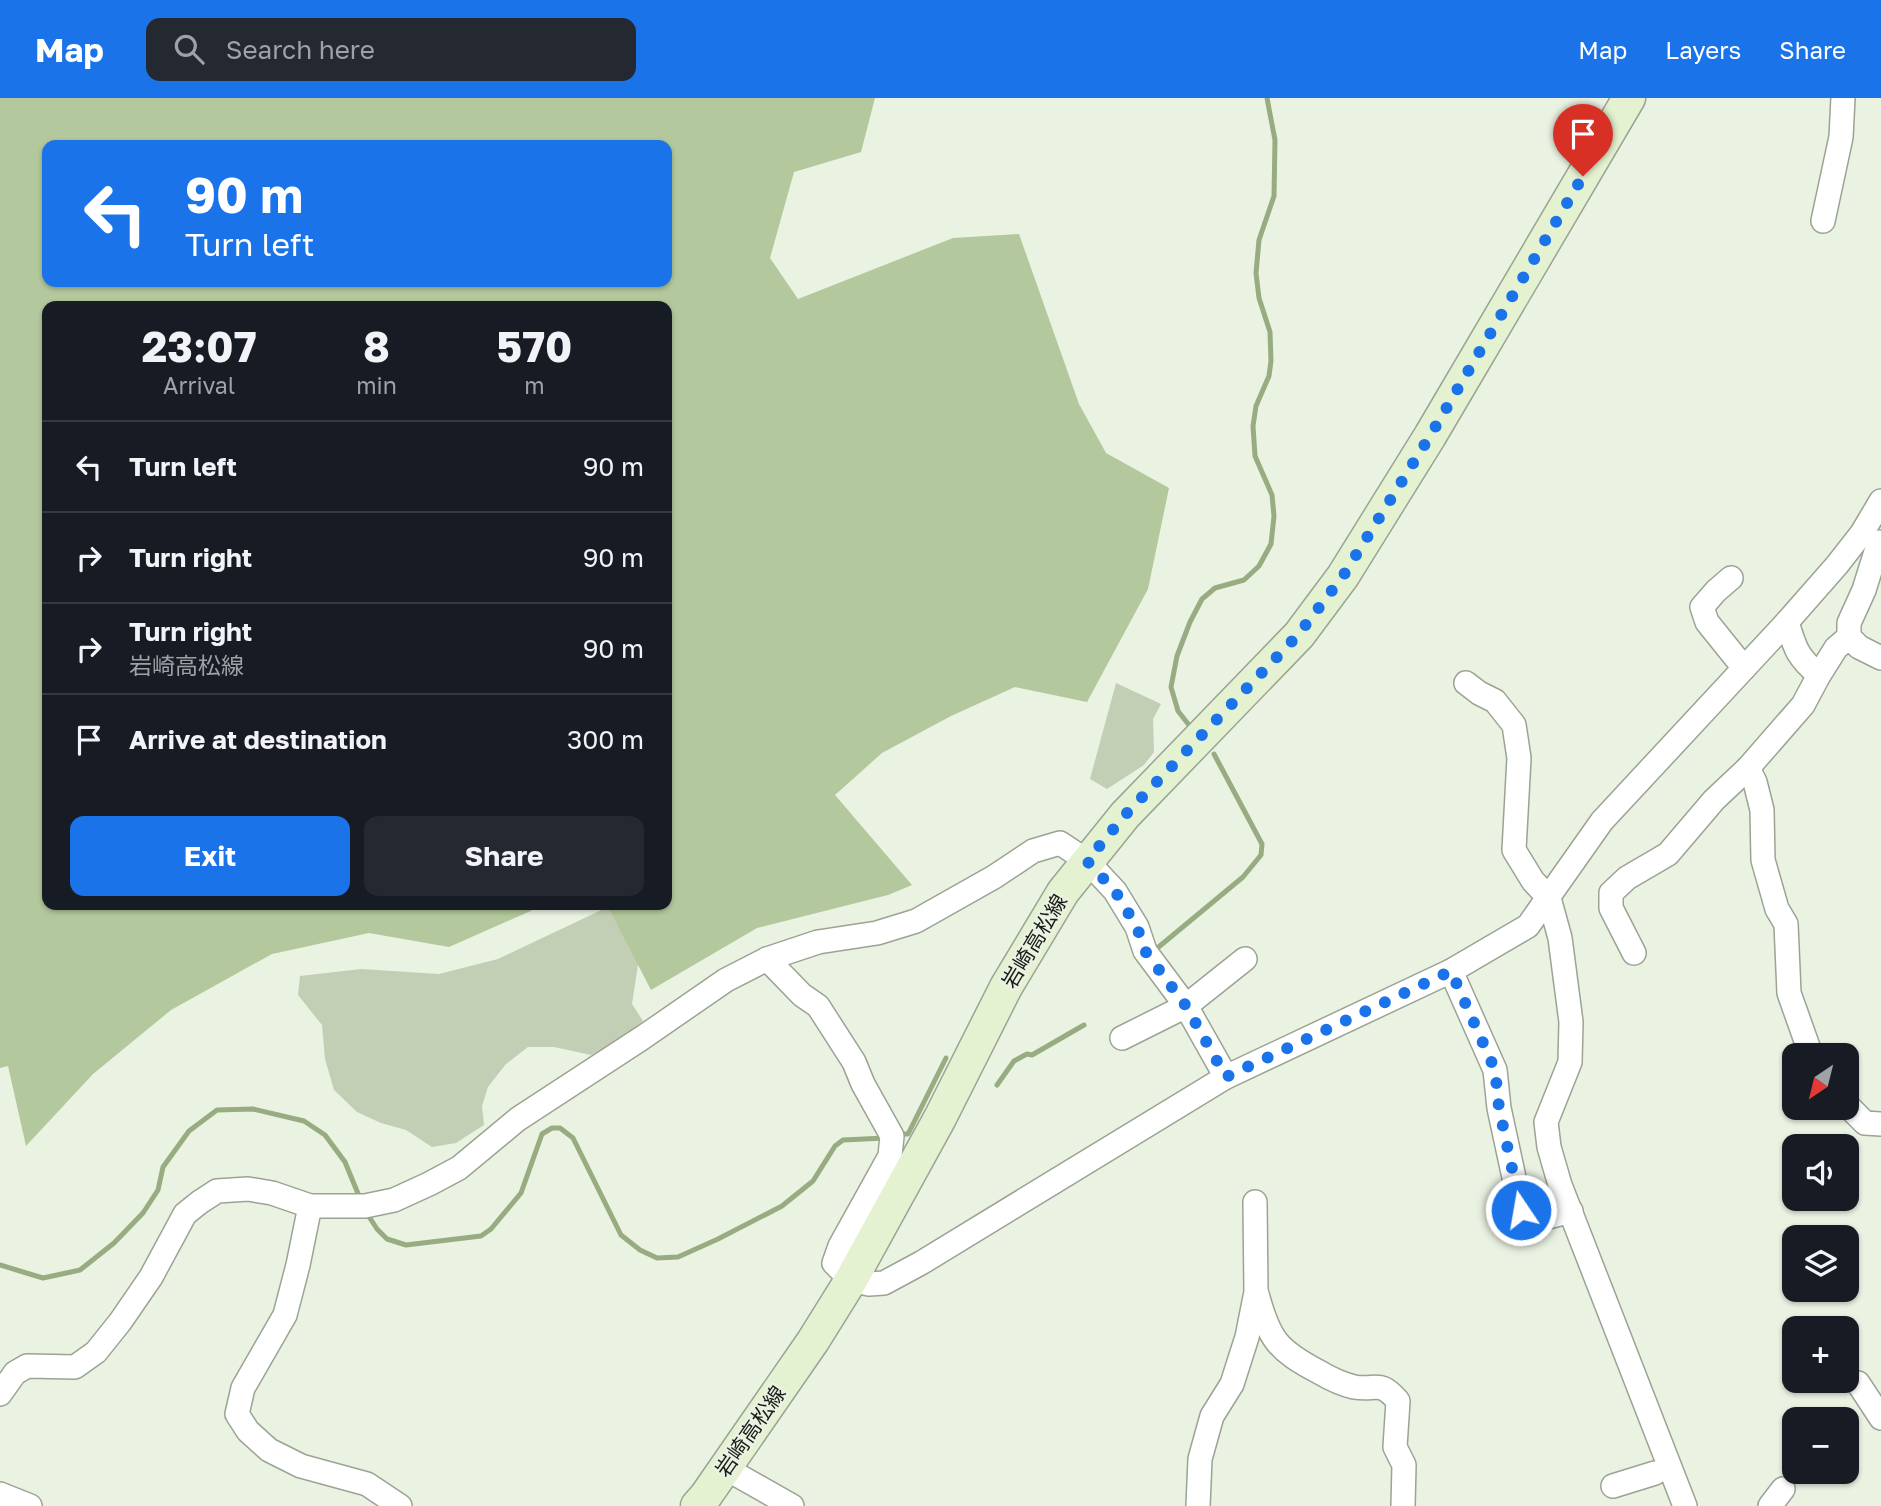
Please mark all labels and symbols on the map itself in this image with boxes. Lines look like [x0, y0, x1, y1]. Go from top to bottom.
pin [1553, 104, 1613, 176]
street label: 岩崎高松線 [996, 889, 1072, 993]
north arrow [1782, 1043, 1858, 1120]
position arrow [1484, 1173, 1558, 1247]
street label: 岩崎高松線 [709, 1381, 791, 1481]

